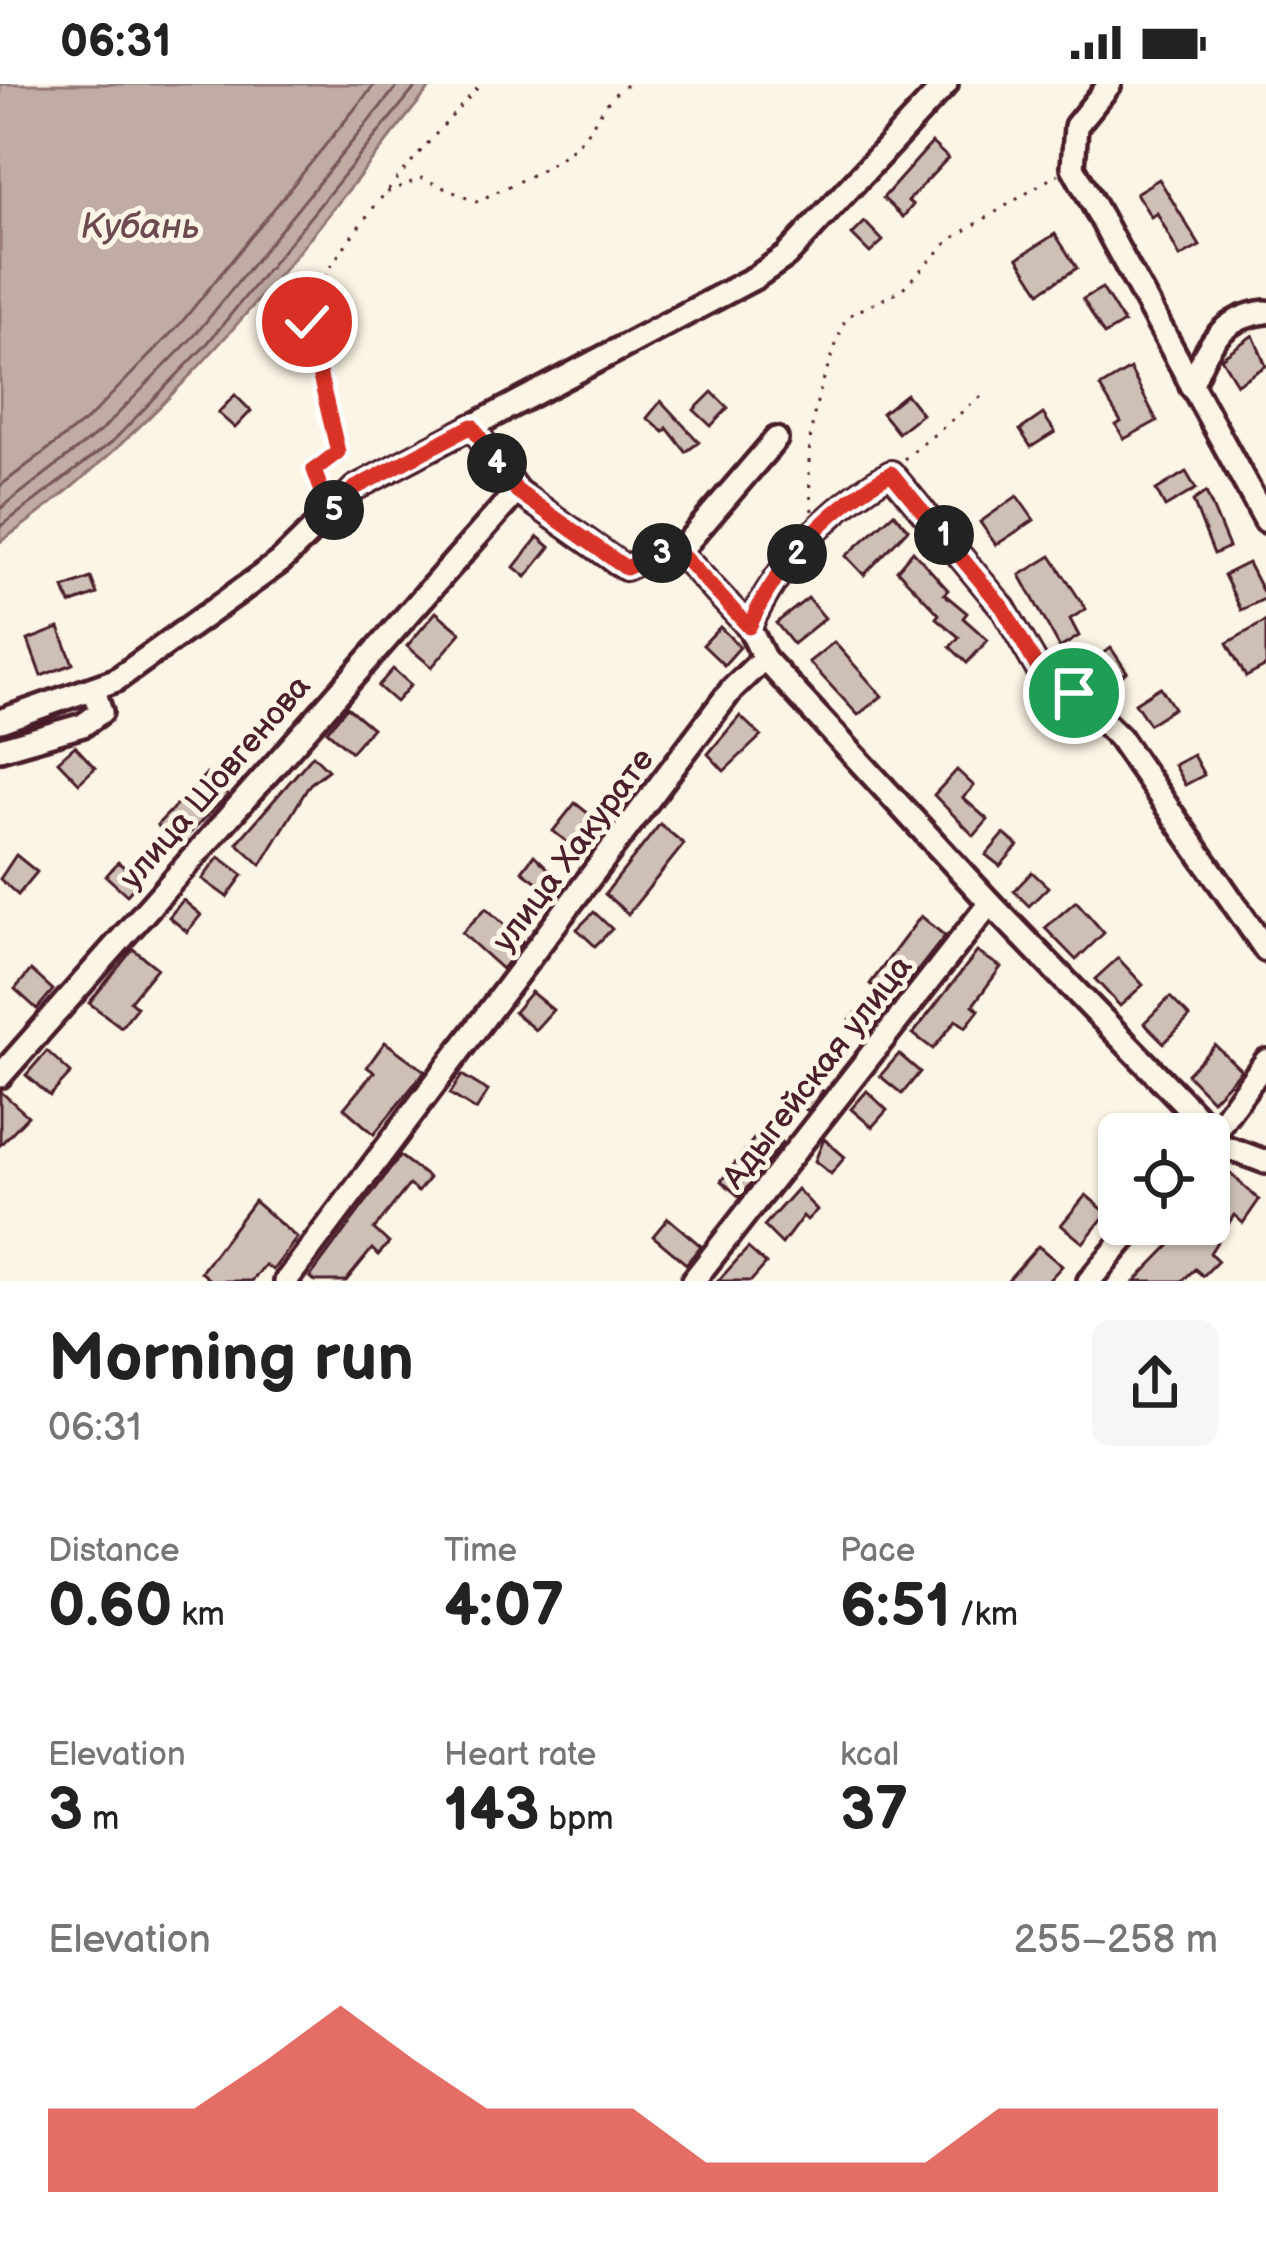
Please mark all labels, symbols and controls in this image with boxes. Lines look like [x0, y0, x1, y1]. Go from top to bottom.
text: 06:31 [60, 15, 171, 70]
water label: Кубань [80, 206, 200, 249]
pin [256, 271, 358, 373]
icon: check [274, 289, 340, 355]
pin: 4 [467, 433, 527, 493]
text: 4 [487, 443, 507, 483]
pin: 5 [304, 480, 364, 540]
text: 5 [324, 490, 344, 530]
pin: 1 [914, 505, 974, 565]
text: 1 [937, 515, 951, 555]
pin: 3 [632, 523, 692, 583]
pin: 2 [767, 524, 827, 584]
text: 3 [652, 533, 672, 573]
text: 2 [787, 534, 807, 574]
pin [1023, 642, 1125, 744]
icon: arrive [1041, 660, 1107, 726]
street label: улица Шовгенова [112, 667, 319, 898]
street label: улица Хакурате [484, 741, 663, 960]
street label: Адыгейская улица [713, 948, 921, 1198]
map controls [1098, 1113, 1230, 1245]
button: locate [1098, 1113, 1230, 1245]
text: Morning run [48, 1320, 414, 1399]
button: share [1092, 1320, 1218, 1446]
text: 06:31 [48, 1405, 142, 1452]
text: Distance [48, 1531, 180, 1571]
text: Time [444, 1531, 517, 1571]
text: Pace [840, 1531, 915, 1571]
text: 0.60 [48, 1571, 172, 1643]
text: 4:07 [444, 1571, 564, 1643]
text: 6:51 [840, 1571, 951, 1643]
text: km [172, 1595, 225, 1635]
text: /km [951, 1595, 1018, 1635]
text: Elevation [48, 1735, 186, 1775]
text: Heart rate [444, 1735, 596, 1775]
text: kcal [840, 1735, 899, 1775]
text: 3 [48, 1775, 83, 1847]
text: 143 [444, 1775, 540, 1847]
text: 37 [840, 1775, 908, 1847]
text: m [83, 1799, 119, 1839]
text: bpm [540, 1799, 614, 1839]
text: Elevation [48, 1917, 211, 1964]
text: 255–258 m [1014, 1917, 1218, 1964]

